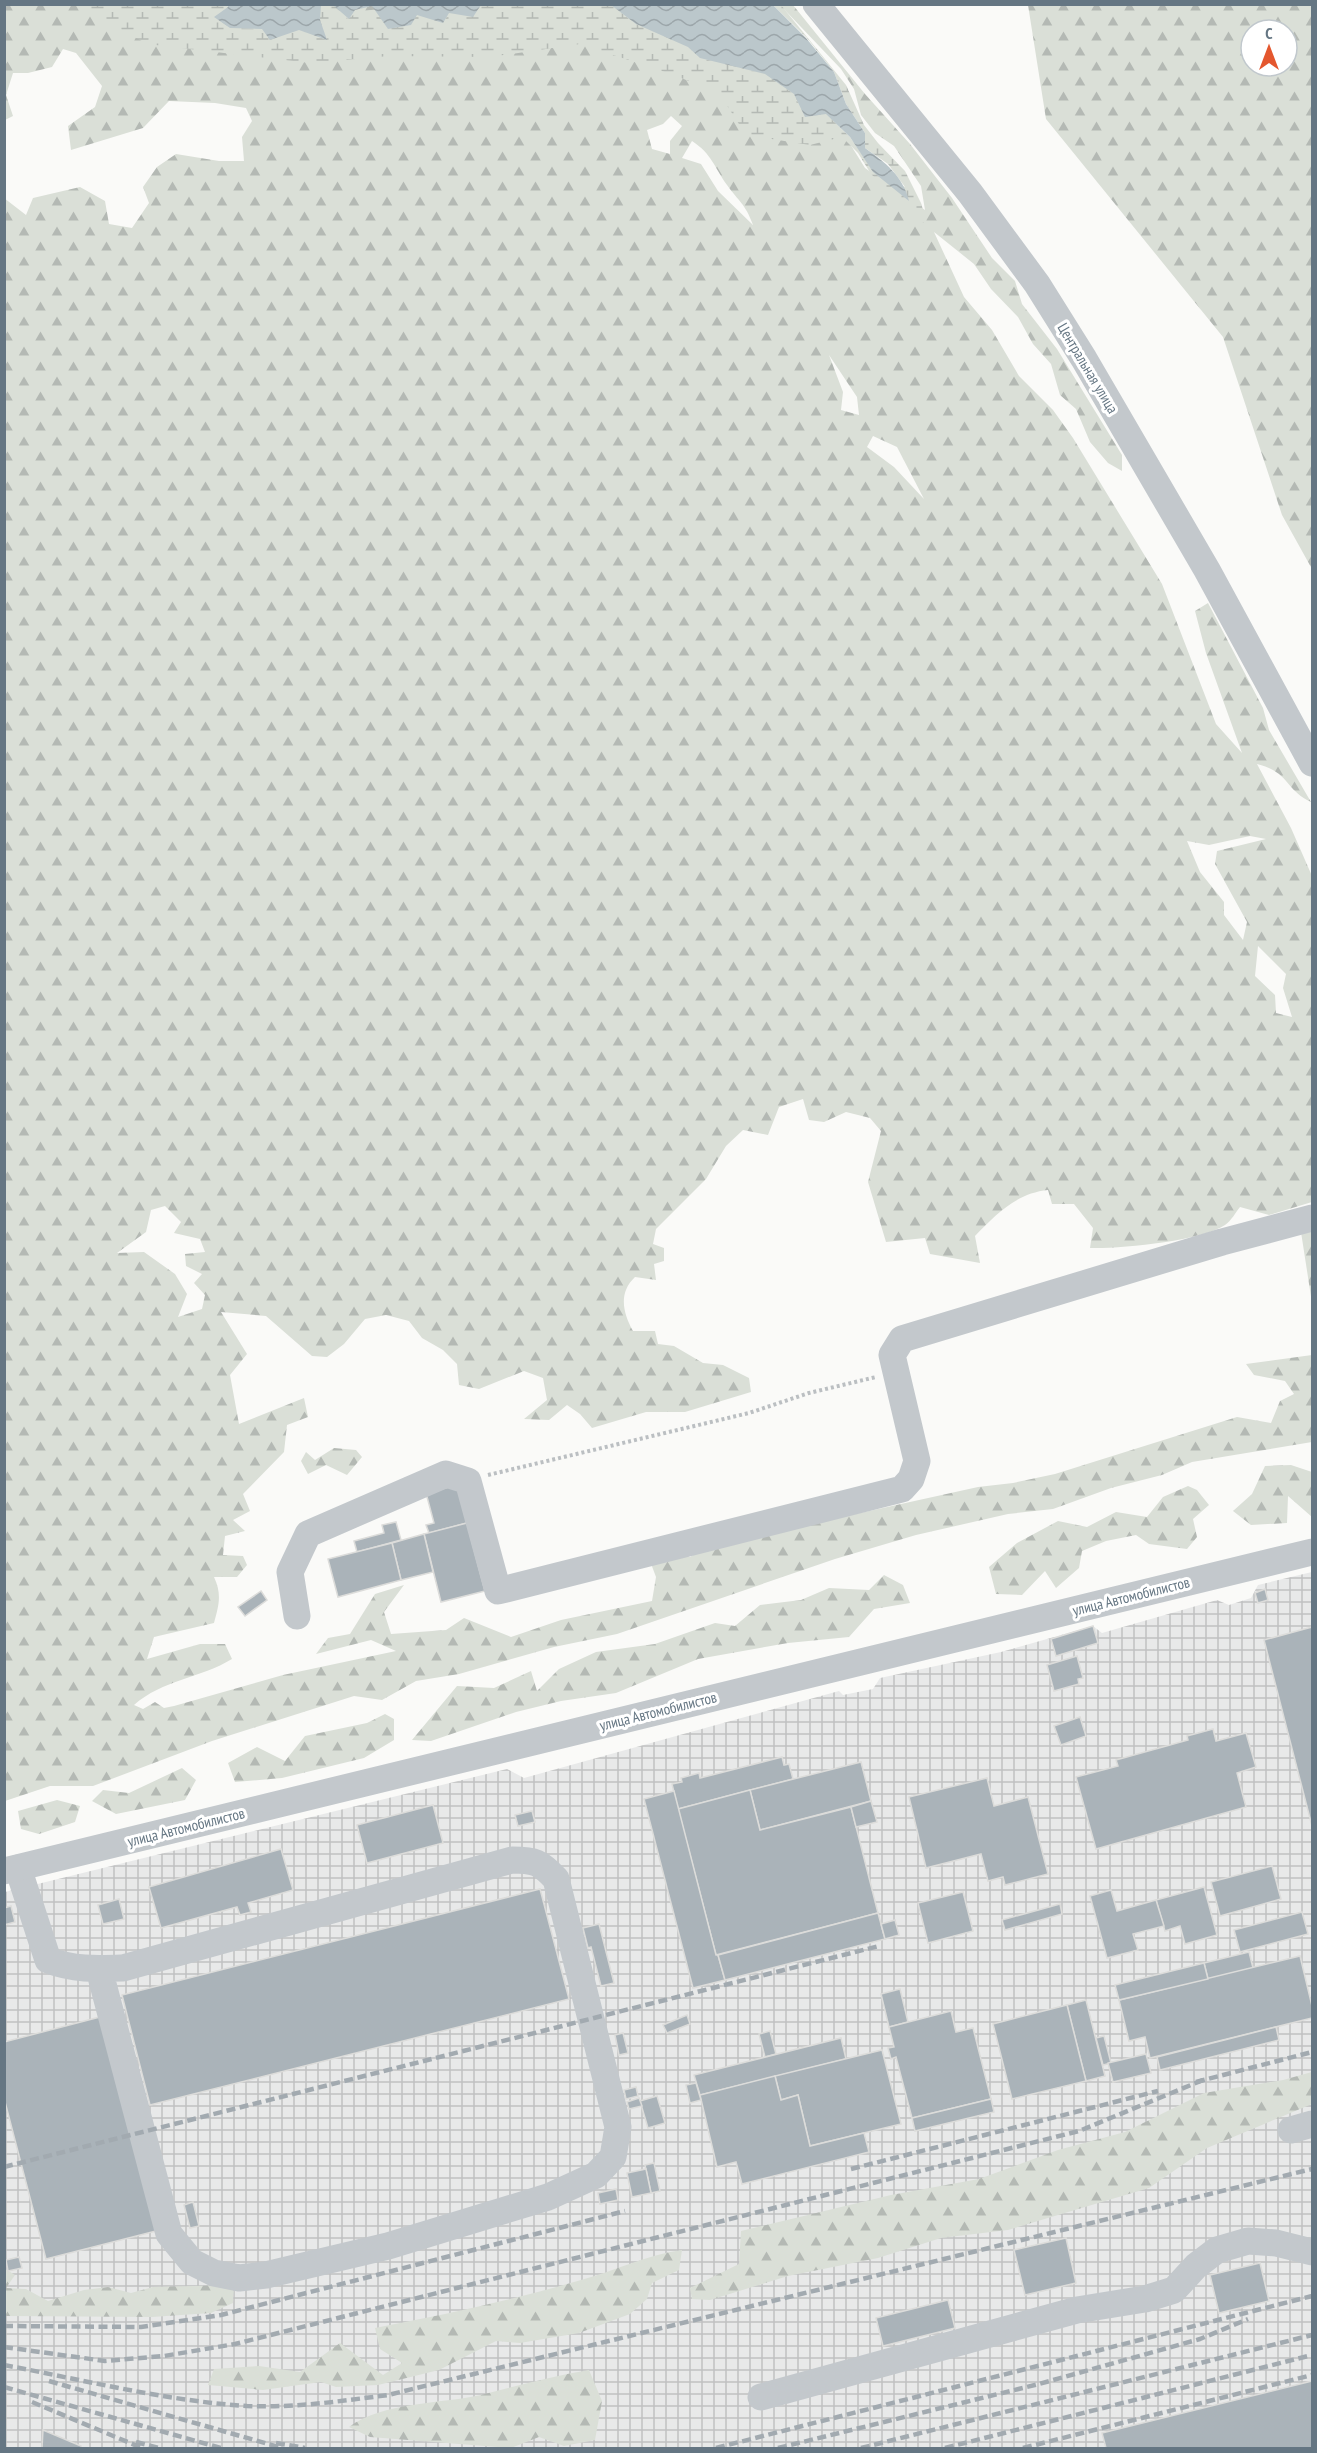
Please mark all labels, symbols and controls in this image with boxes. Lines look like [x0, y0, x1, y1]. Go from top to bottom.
north arrow [1239, 18, 1299, 78]
text: С [1265, 23, 1273, 43]
street label: Центральная улица [1054, 319, 1122, 417]
street label: улица Автомобилистов [1070, 1572, 1192, 1620]
street label: улица Автомобилистов [597, 1687, 719, 1735]
street label: улица Автомобилистов [125, 1803, 247, 1851]

